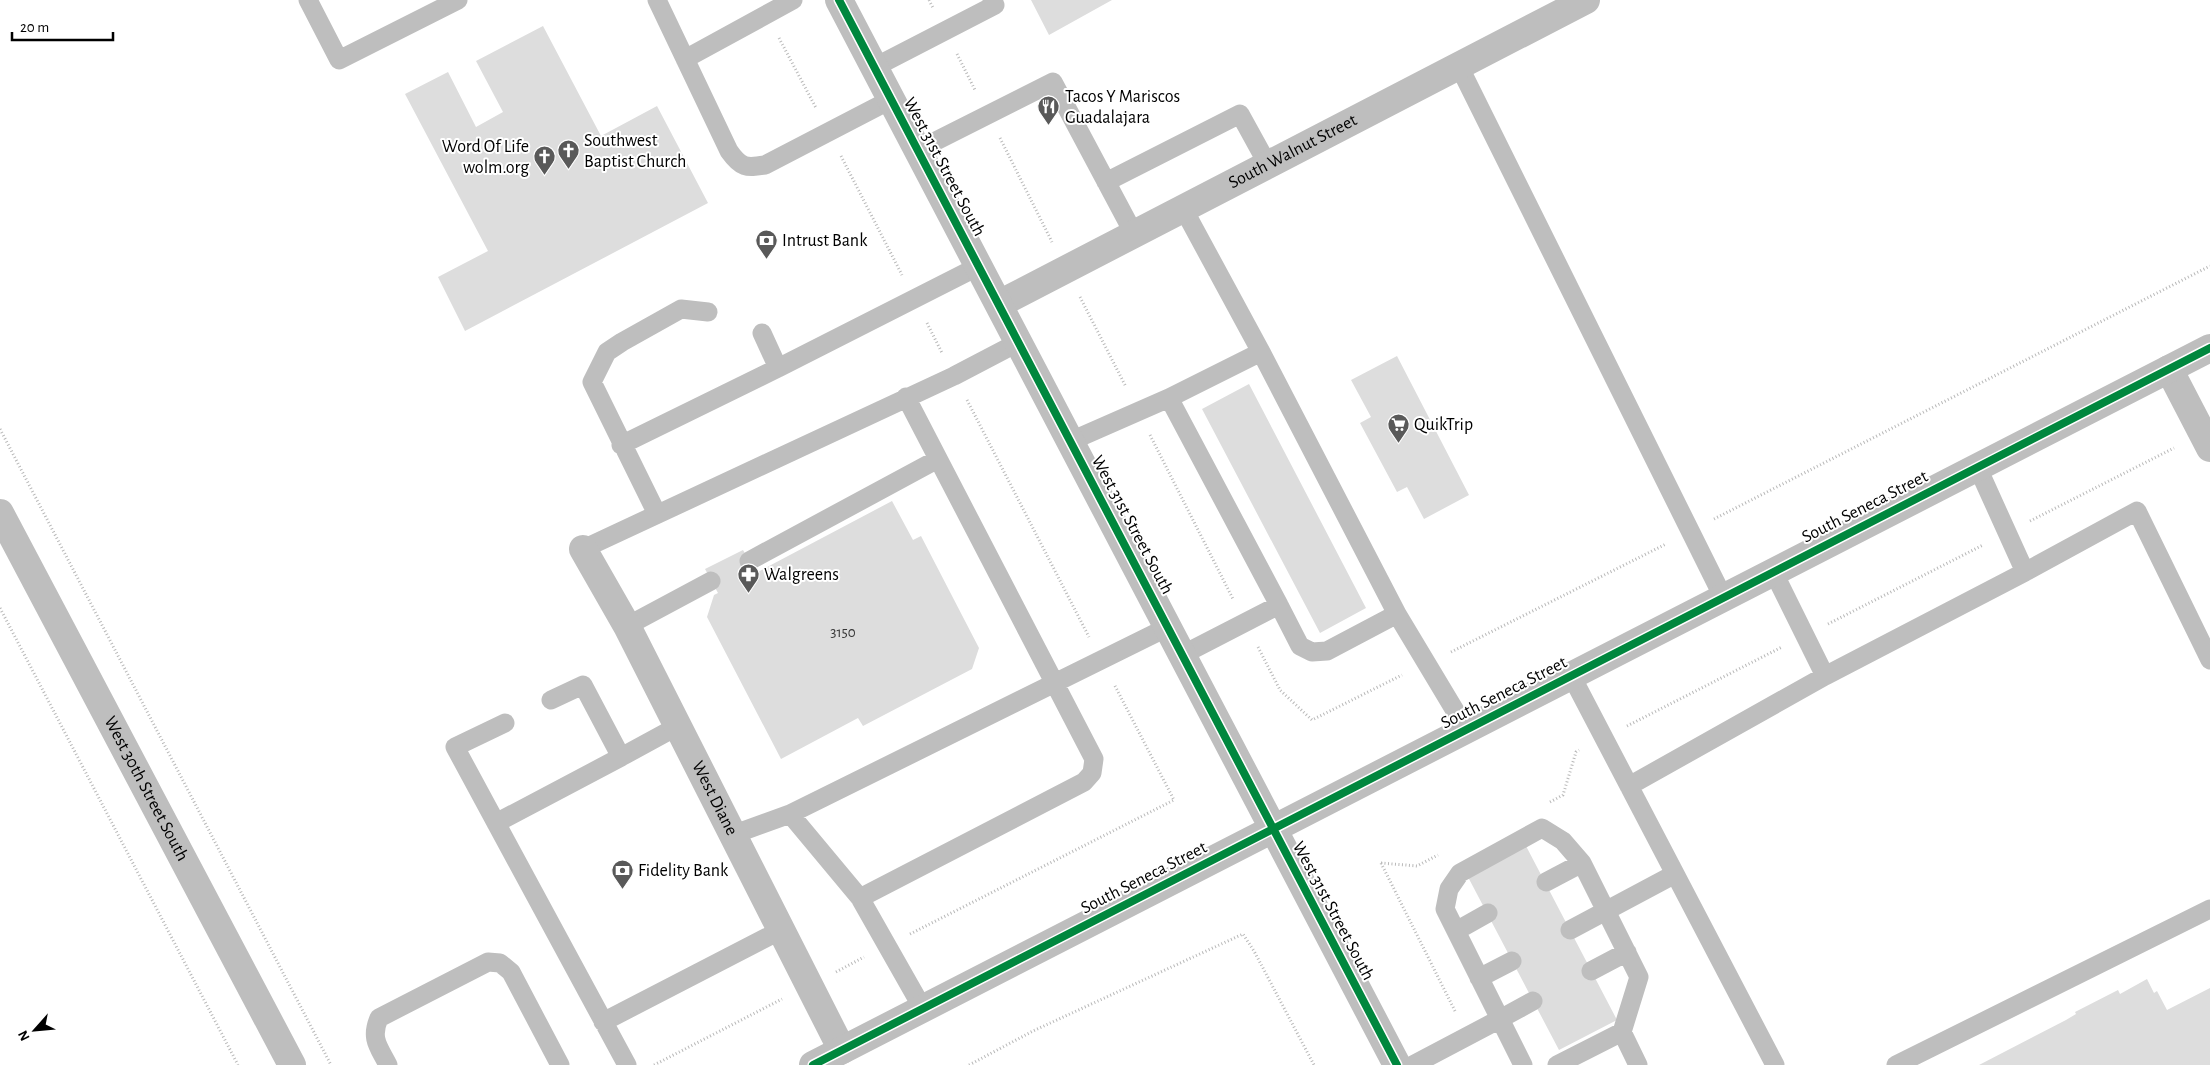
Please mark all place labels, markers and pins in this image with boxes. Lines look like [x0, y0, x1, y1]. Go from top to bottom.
place label: Tacos Y Mariscos Guadalajara [1065, 88, 1180, 127]
restaurant icon: Tacos Y Mariscos Guadalajara [1037, 95, 1061, 126]
place label: Southwest Baptist Church [584, 132, 686, 171]
place label: Word Of Life wolm.org [442, 138, 529, 177]
church icon: Southwest Baptist Church [556, 139, 580, 170]
church icon: Word Of Life wolm.org [533, 145, 557, 176]
bank icon: Intrust Bank [754, 229, 778, 260]
place label: Intrust Bank [782, 232, 868, 250]
supermarket icon: QuikTrip [1386, 413, 1410, 444]
place label: QuikTrip [1414, 416, 1473, 434]
pharmacy icon: Walgreens [736, 563, 760, 594]
place label: Walgreens [764, 566, 839, 584]
bank icon: Fidelity Bank [610, 859, 634, 890]
place label: Fidelity Bank [638, 862, 729, 880]

